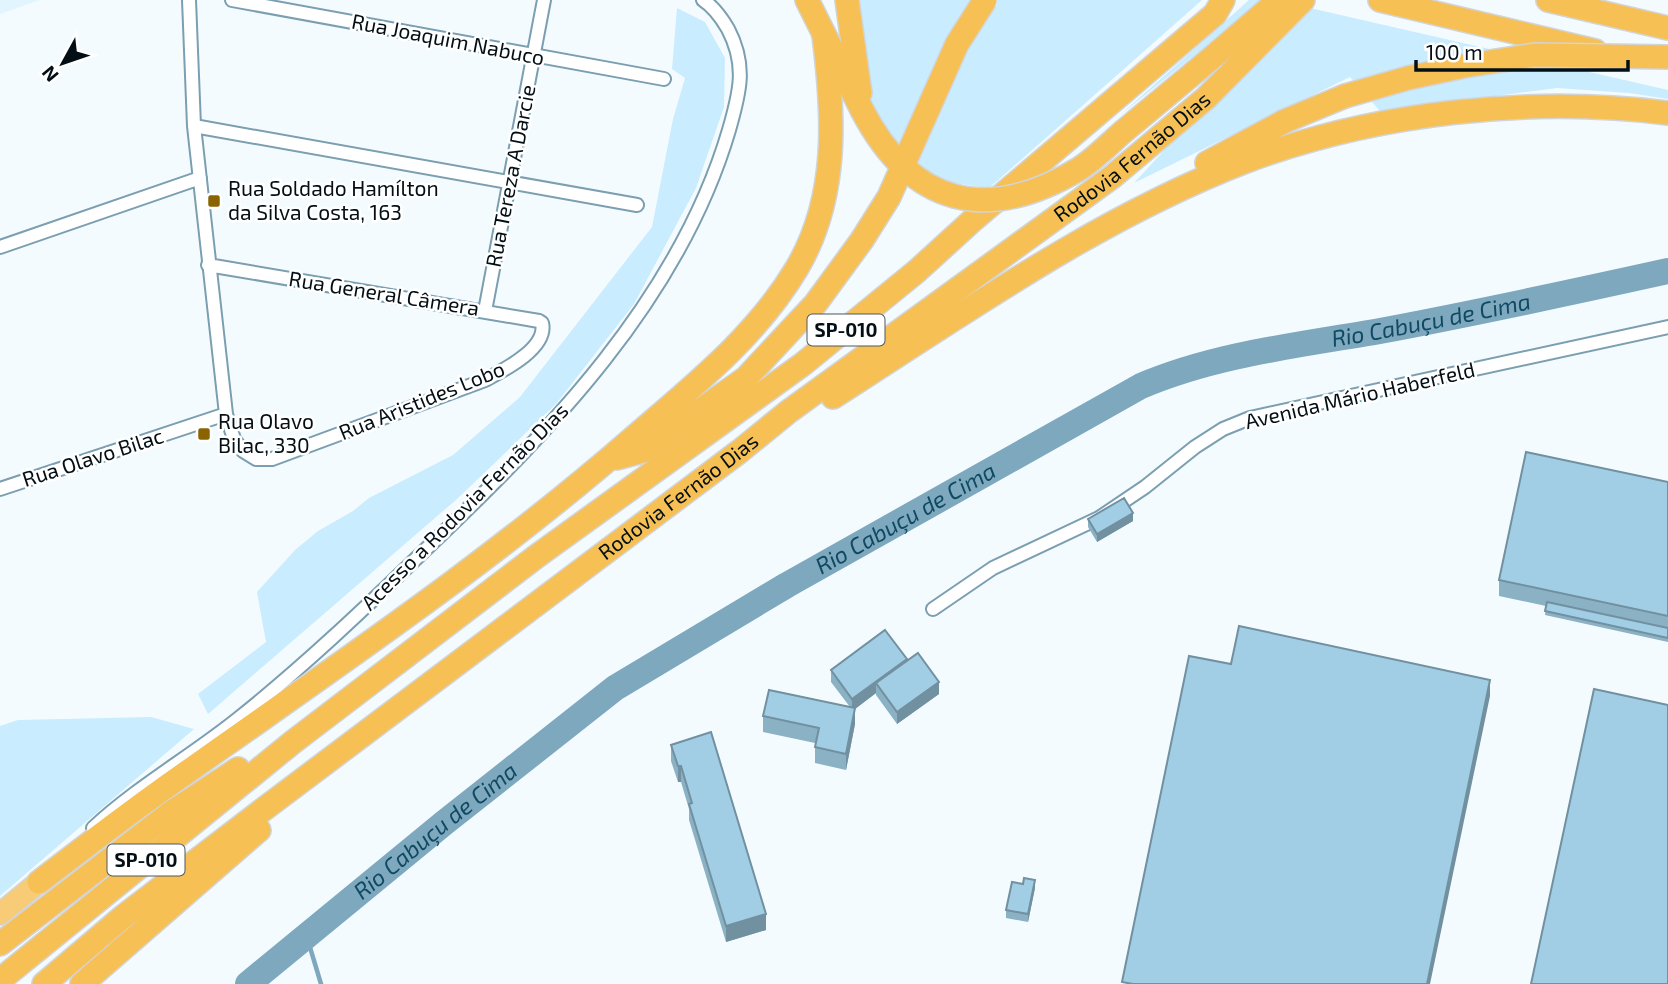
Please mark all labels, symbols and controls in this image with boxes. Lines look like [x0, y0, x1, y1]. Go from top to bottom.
street label: Rua Joaquim Nabuco [350, 8, 547, 69]
north arrow [28, 28, 98, 98]
scale bar [1416, 28, 1628, 72]
text: 100 m [1426, 39, 1483, 64]
text: N [36, 62, 63, 87]
street label: Rua Tereza A Darcie [480, 82, 539, 269]
street label: Rodovia Fernão Dias [1048, 86, 1215, 226]
place label: Rua Soldado Hamílton da Silva Costa, 163 [228, 175, 439, 224]
marker: Rua Soldado Hamílton da Silva Costa, 163 [206, 193, 222, 209]
street label: Rua General Câmera [287, 265, 481, 320]
water label: Rio Cabuçu de Cima [1329, 286, 1533, 352]
road number: SP-010 [808, 314, 884, 346]
street label: Rua Aristides Lobo [335, 355, 508, 444]
street label: Avenida Mário Haberfeld [1242, 356, 1477, 433]
street label: Acesso a Rodovia Fernão Dias [355, 397, 573, 615]
place label: Rua Olavo Bilac, 330 [218, 408, 314, 457]
street label: Rua Olavo Bilac [19, 422, 166, 491]
marker: Rua Olavo Bilac, 330 [196, 426, 212, 442]
street label: Rodovia Fernão Dias [593, 428, 762, 564]
water label: Rio Cabuçu de Cima [810, 456, 1000, 579]
water label: Rio Cabuçu de Cima [347, 756, 522, 905]
road number: SP-010 [108, 845, 184, 876]

